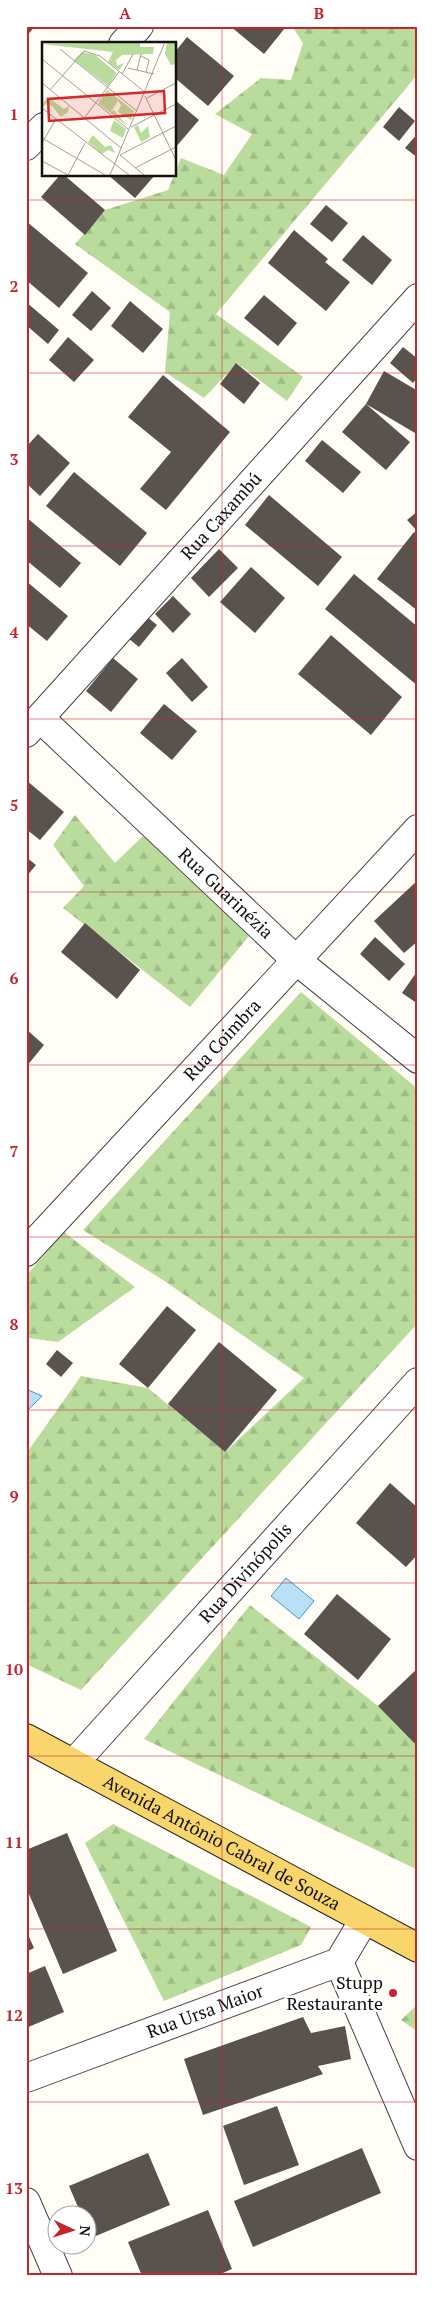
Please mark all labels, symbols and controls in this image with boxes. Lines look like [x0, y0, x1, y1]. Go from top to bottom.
text: A [119, 2, 131, 24]
text: B [314, 2, 324, 24]
inset map [42, 42, 176, 176]
text: 1 [9, 103, 19, 125]
text: 2 [9, 275, 19, 297]
text: 3 [9, 448, 19, 470]
street label: Rua Caxambú [175, 466, 267, 564]
text: 4 [9, 621, 19, 643]
text: 5 [9, 794, 19, 816]
street label: Rua Guarinézia [174, 842, 279, 943]
text: 6 [9, 967, 19, 989]
street label: Rua Coimbra [178, 993, 266, 1085]
text: 7 [9, 1140, 19, 1162]
text: 8 [9, 1313, 19, 1335]
text: 9 [9, 1485, 19, 1507]
street label: Rua Divinópolis [193, 1517, 296, 1628]
text: 10 [5, 1658, 23, 1680]
street label: Avenida Antônio Cabral de Souza [99, 1769, 345, 1915]
text: 11 [5, 1831, 23, 1853]
place label: Stupp Restaurante [287, 1970, 383, 2015]
street label: Rua Ursa Maior [143, 1978, 266, 2043]
marker: Stupp Restaurante [387, 1987, 399, 1999]
text: 12 [5, 2004, 23, 2026]
text: 13 [5, 2177, 23, 2199]
north arrow [48, 2204, 98, 2254]
text: N [76, 2225, 95, 2237]

